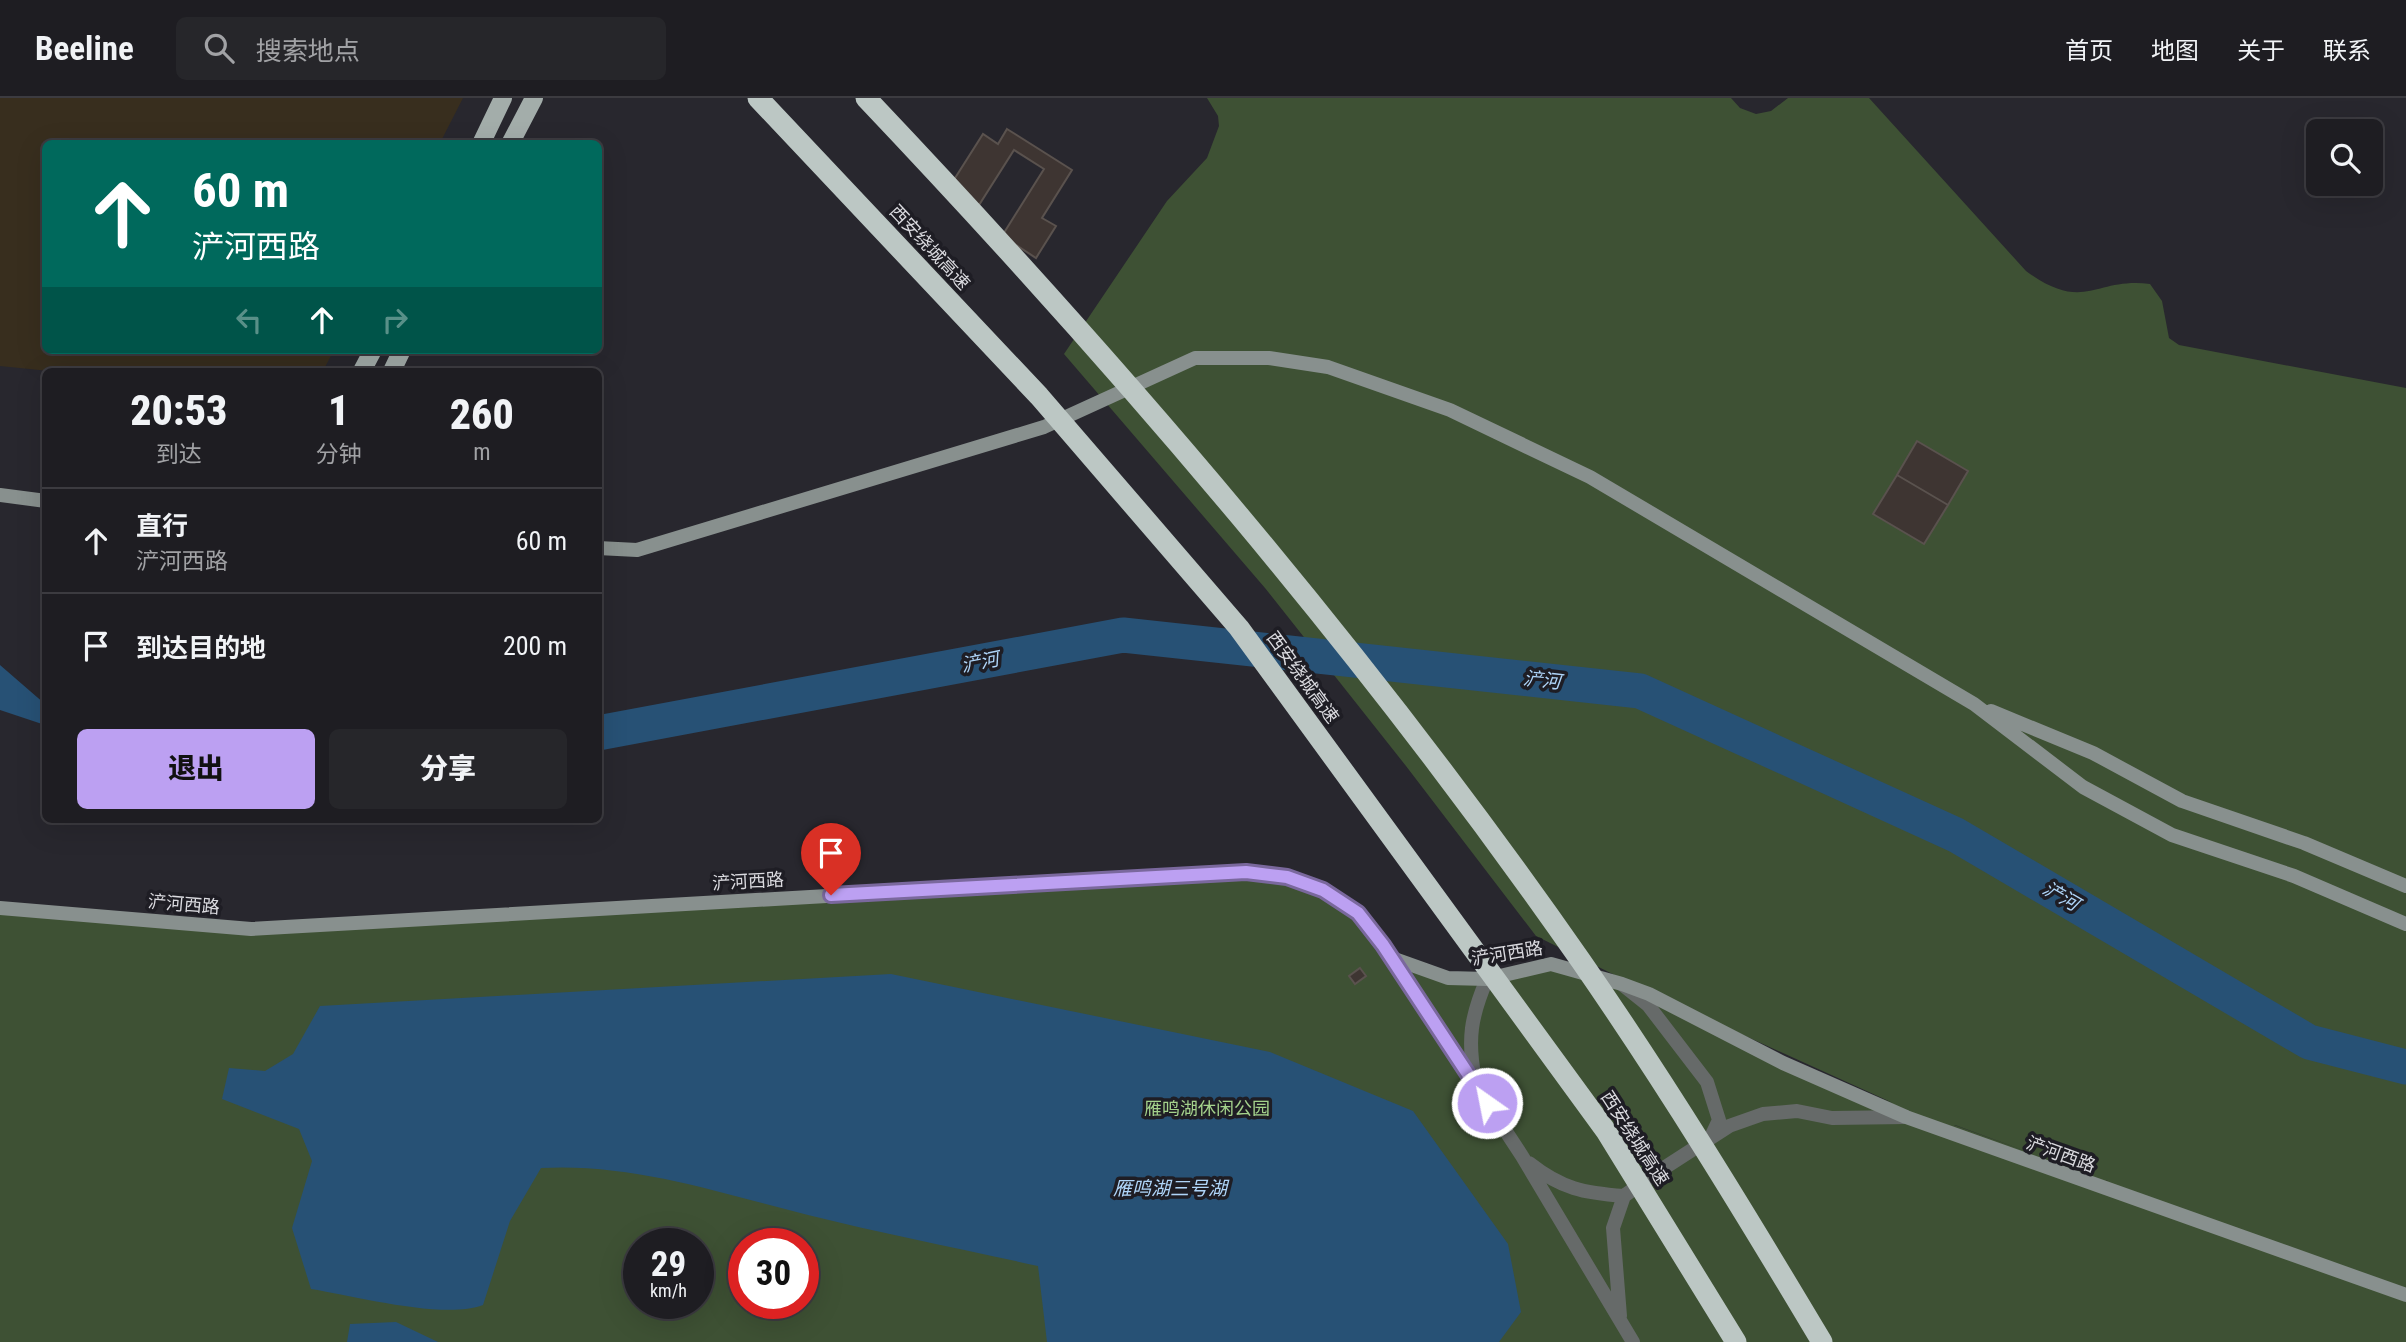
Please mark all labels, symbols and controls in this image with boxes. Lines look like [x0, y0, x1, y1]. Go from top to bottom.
search box [176, 17, 666, 80]
text: Beeline [35, 29, 134, 68]
icon: search [200, 29, 238, 67]
text: 搜索地点 [256, 36, 360, 66]
text: 首页 [2065, 37, 2113, 65]
text: 地图 [2151, 37, 2199, 65]
text: 关于 [2237, 37, 2285, 65]
text: 联系 [2323, 37, 2371, 65]
map controls [2306, 119, 2383, 196]
button: search [2306, 119, 2383, 196]
text: 60 m [192, 162, 289, 219]
icon: ahead [77, 168, 168, 259]
street label: 西安绕城高速 [885, 200, 975, 294]
text: 浐河西路 [192, 228, 320, 266]
icon: left [230, 301, 268, 339]
icon: ahead [303, 301, 341, 339]
icon: right [376, 301, 414, 339]
text: 20:53 [130, 386, 227, 435]
text: 1 [328, 386, 349, 435]
text: 260 [450, 390, 514, 439]
text: m [473, 439, 490, 466]
text: 到达 [156, 441, 202, 468]
text: 分钟 [316, 441, 362, 468]
text: 直行 [136, 511, 188, 541]
icon: ahead [77, 522, 115, 560]
text: 60 m [516, 526, 567, 556]
text: 浐河西路 [136, 548, 228, 575]
icon: arrive [77, 627, 115, 665]
street label: 西安绕城高速 [1263, 627, 1343, 727]
text: 200 m [503, 631, 567, 661]
text: 到达目的地 [136, 633, 266, 663]
water label: 浐河 [959, 646, 1005, 677]
water label: 浐河 [1522, 667, 1566, 694]
button: 退出 [77, 729, 315, 809]
button: 分享 [329, 729, 567, 809]
pin [801, 823, 861, 895]
icon: arrive [812, 834, 850, 872]
street label: 浐河西路 [711, 869, 785, 893]
water label: 浐河 [2039, 877, 2087, 917]
street label: 浐河西路 [147, 890, 221, 918]
street label: 浐河西路 [1470, 937, 1544, 969]
position arrow [1450, 1066, 1524, 1140]
street label: 西安绕城高速 [1597, 1087, 1673, 1189]
park label: 雁鸣湖休闲公园 [1144, 1098, 1270, 1119]
street label: 浐河西路 [2024, 1132, 2098, 1176]
water label: 雁鸣湖三号湖 [1113, 1177, 1230, 1200]
speed limit sign: 30 [728, 1228, 819, 1319]
text: 29 [651, 1244, 686, 1285]
text: km/h [650, 1280, 687, 1301]

